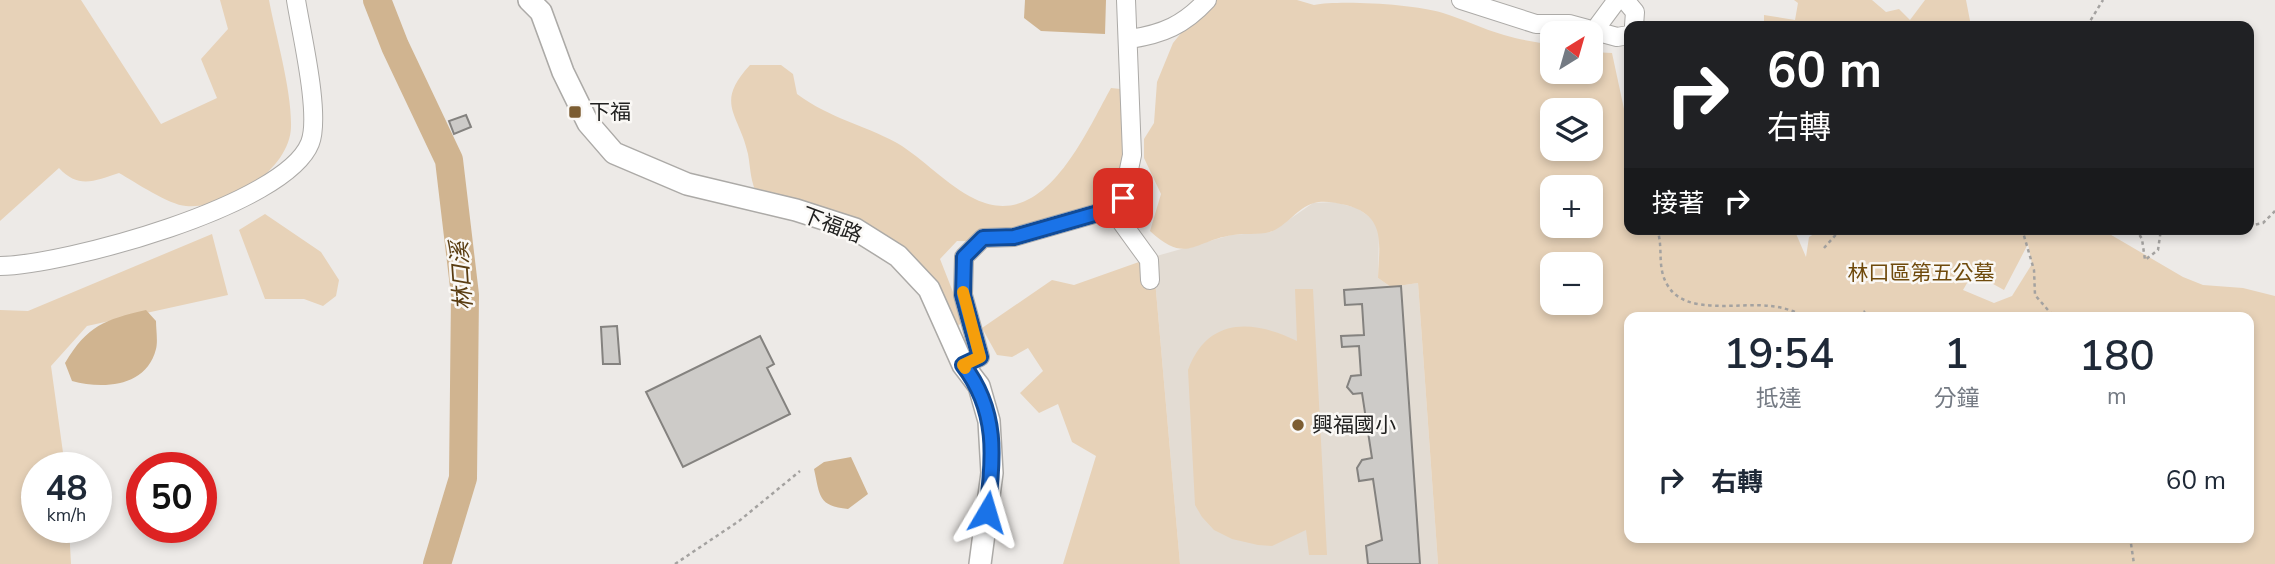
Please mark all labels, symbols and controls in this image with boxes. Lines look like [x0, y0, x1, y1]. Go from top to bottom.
north arrow [1540, 21, 1603, 84]
map controls [1540, 21, 1603, 315]
text: 60 m [1767, 37, 1882, 104]
icon: right [1652, 49, 1743, 140]
place label: 下福 [589, 98, 631, 126]
button: layers [1540, 98, 1603, 161]
marker: 下福 [567, 104, 583, 120]
text: 右轉 [1767, 106, 1831, 149]
pin [1093, 168, 1153, 228]
button: + [1540, 175, 1603, 238]
icon: arrive [1104, 179, 1142, 217]
icon: right [1718, 182, 1756, 220]
text: 接著 [1652, 186, 1704, 221]
street label: 下福路 [798, 201, 866, 249]
water label: 林口溪 [443, 237, 479, 311]
button: − [1540, 252, 1603, 315]
park label: 林口區第五公墓 [1848, 259, 1995, 287]
text: 19:54 [1723, 326, 1834, 383]
text: 1 [1944, 326, 1969, 383]
text: 180 [2079, 328, 2155, 385]
text: m [2107, 381, 2127, 412]
text: 抵達 [1756, 383, 1802, 414]
text: 分鐘 [1934, 383, 1980, 414]
place label: 興福國小 [1312, 411, 1396, 439]
marker: 興福國小 [1290, 417, 1306, 433]
speed limit sign: 50 [126, 452, 217, 543]
icon: right [1652, 461, 1690, 499]
text: 60 m [2166, 463, 2226, 498]
text: 48 [45, 465, 88, 512]
text: 右轉 [1711, 465, 1763, 500]
position arrow [950, 475, 1024, 549]
text: km/h [47, 503, 86, 527]

